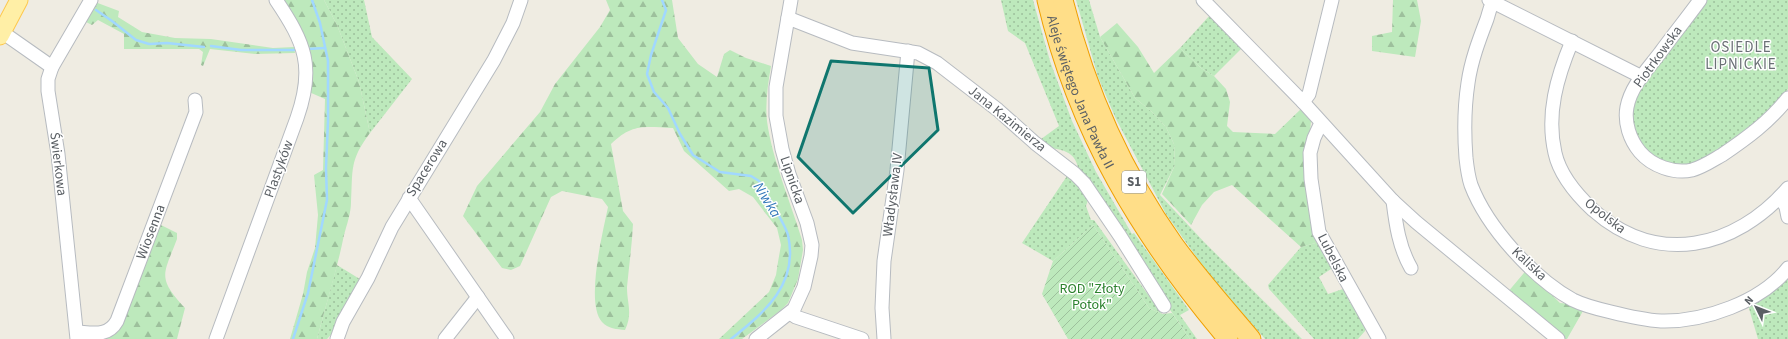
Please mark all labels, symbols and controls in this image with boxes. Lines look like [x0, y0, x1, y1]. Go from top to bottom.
street label: Aleje świętego Jana Pawła II [1041, 13, 1119, 173]
street label: Piotrkowska [1629, 22, 1687, 92]
district label: OSIEDLE LIPNICKIE [1705, 37, 1777, 75]
street label: Jana Kazimierza [964, 81, 1050, 157]
street label: Świerkowa [44, 131, 72, 197]
street label: Spacerowa [401, 135, 453, 201]
street label: Plastyków [259, 138, 299, 200]
street label: Władysława IV [878, 151, 908, 238]
street label: Lipnicka [775, 153, 809, 207]
road number: S1 [1122, 171, 1146, 193]
water label: Niwka [748, 178, 786, 222]
street label: Opolska [1580, 193, 1630, 239]
street label: Wiosenna [131, 202, 171, 262]
street label: Lubelska [1312, 230, 1354, 286]
street label: Kaliska [1507, 242, 1551, 286]
park label: ROD "Złoty Potok" [1060, 279, 1125, 315]
north arrow [1736, 287, 1776, 327]
text: N [1741, 293, 1757, 308]

